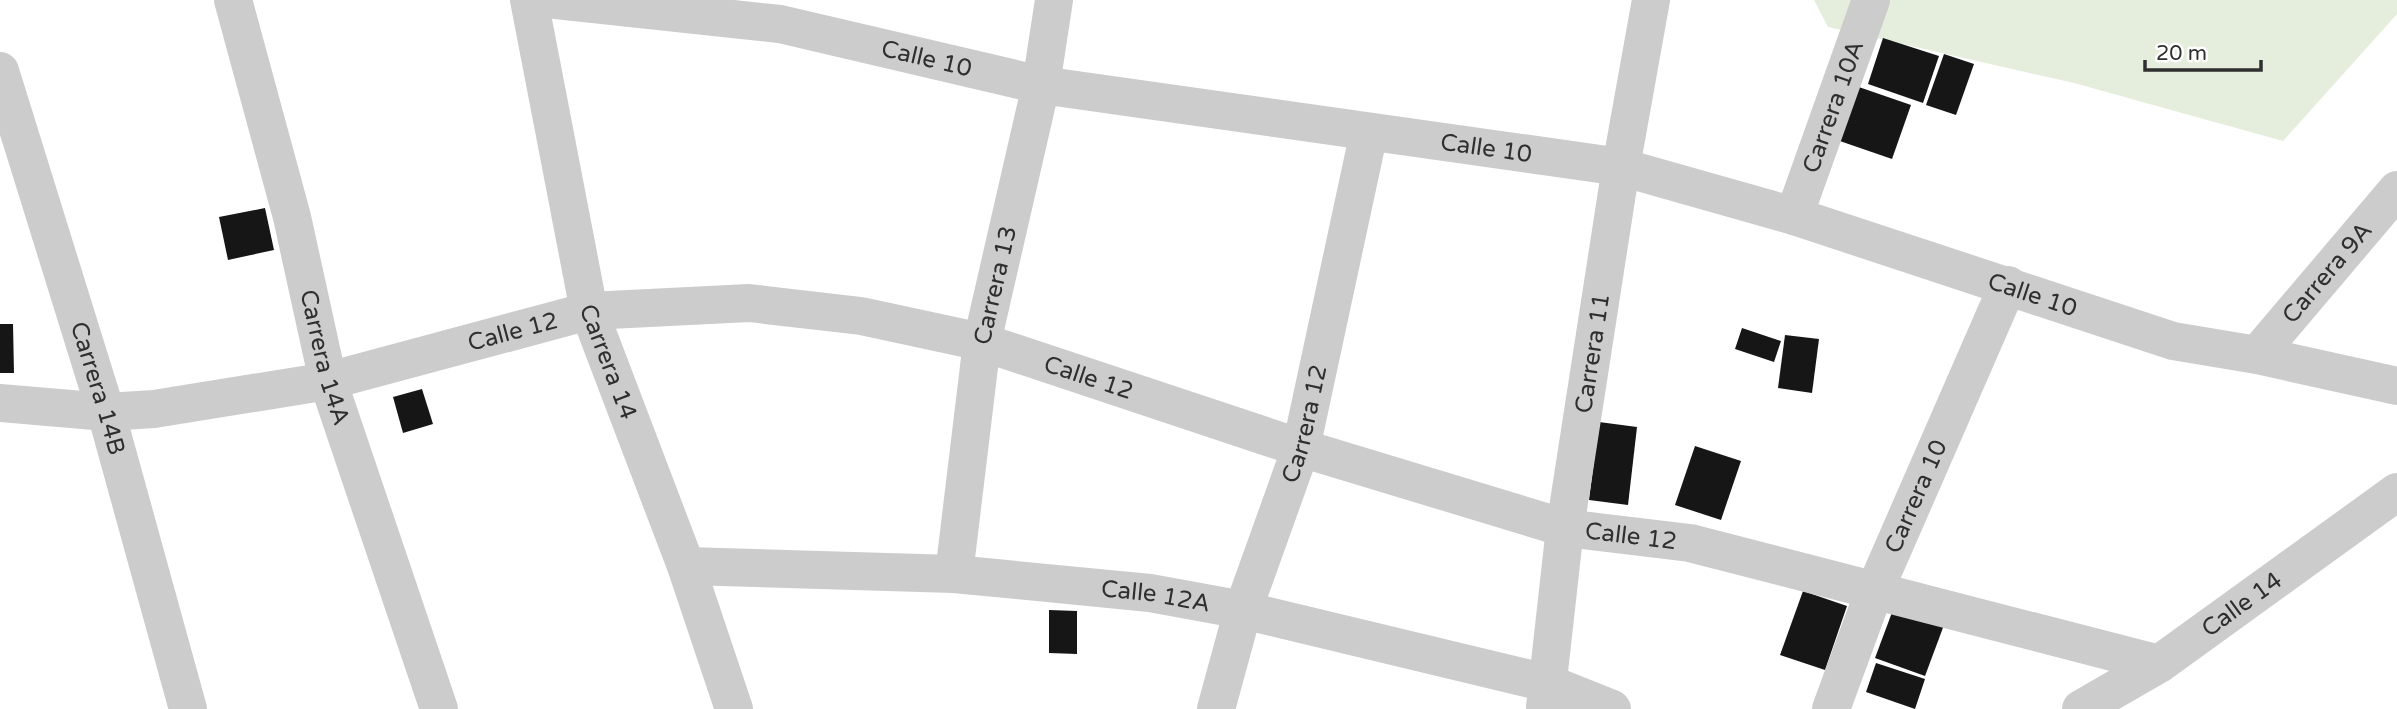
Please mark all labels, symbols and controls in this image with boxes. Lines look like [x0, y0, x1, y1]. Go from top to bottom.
scale bar [2145, 28, 2260, 72]
street label: Calle 10 [879, 34, 975, 83]
street label: Carrera 10A [1796, 36, 1870, 177]
text: 20 m [2156, 41, 2207, 66]
street label: Calle 10 [1439, 127, 1534, 169]
street label: Carrera 9A [2276, 216, 2378, 329]
street label: Carrera 13 [967, 223, 1023, 347]
street label: Calle 10 [1984, 266, 2081, 323]
street label: Carrera 14A [294, 287, 356, 429]
street label: Carrera 11 [1569, 291, 1616, 415]
street label: Carrera 14 [573, 300, 643, 423]
street label: Calle 12 [464, 306, 561, 357]
street label: Carrera 14B [64, 318, 132, 458]
street label: Calle 12 [1040, 349, 1137, 406]
street label: Carrera 12 [1275, 362, 1333, 487]
street label: Carrera 10 [1878, 435, 1953, 558]
street label: Calle 12 [1583, 516, 1678, 556]
street label: Calle 14 [2196, 566, 2287, 643]
street label: Calle 12A [1100, 574, 1213, 618]

